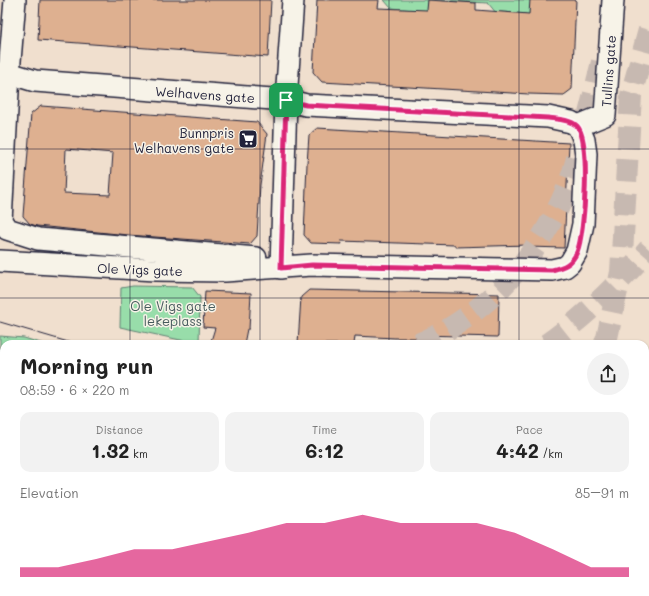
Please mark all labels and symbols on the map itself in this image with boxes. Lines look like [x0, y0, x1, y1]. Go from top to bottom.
street label: Tullins gate [597, 35, 619, 107]
street label: Welhavens gate [154, 82, 256, 106]
pin [269, 83, 303, 117]
place label: Bunnpris Welhavens gate [134, 124, 234, 156]
supermarket icon: Bunnpris Welhavens gate [237, 128, 259, 150]
street label: Ole Vigs gate [97, 259, 183, 279]
park label: Ole Vigs gate lekeplass [130, 297, 216, 329]

